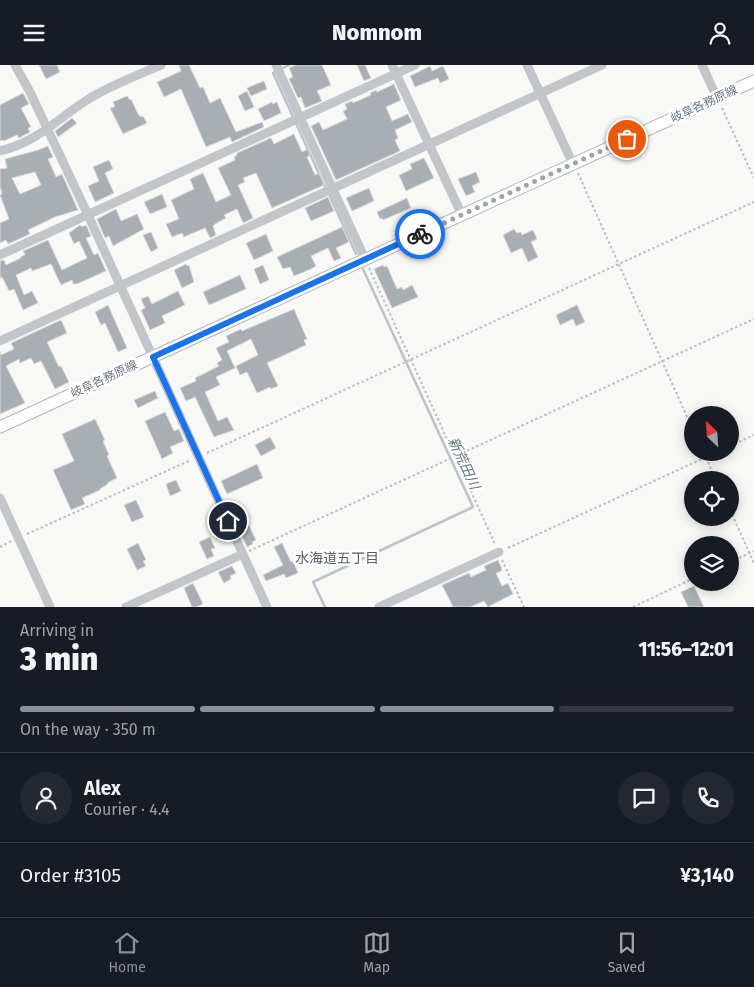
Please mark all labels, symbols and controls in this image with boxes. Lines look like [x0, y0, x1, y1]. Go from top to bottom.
icon: menu [20, 19, 48, 47]
text: Nomnom [332, 19, 422, 46]
icon: person [706, 19, 734, 47]
street label: 岐阜各務原線 [668, 82, 740, 126]
pin [606, 118, 648, 160]
icon: bag [613, 125, 641, 153]
courier [395, 209, 445, 259]
icon: bike [406, 220, 434, 248]
street label: 岐阜各務原線 [68, 357, 140, 401]
north arrow [684, 406, 739, 461]
map controls [684, 406, 739, 591]
water label: 新荒田川 [444, 434, 484, 494]
button: locate [684, 471, 739, 526]
pin [207, 500, 249, 542]
icon: home [214, 507, 242, 535]
button: layers [684, 536, 739, 591]
district label: 水海道五丁目 [295, 550, 379, 567]
text: Arriving in [20, 621, 94, 640]
text: 11:56–12:01 [638, 638, 734, 661]
text: 3 min [20, 640, 98, 678]
text: On the way · 350 m [20, 720, 156, 739]
button: person [20, 772, 72, 824]
button: chat [618, 772, 670, 824]
button: phone [682, 772, 734, 824]
text: Alex [84, 777, 121, 800]
text: Courier · 4.4 [84, 800, 170, 819]
text: Order #3105 [20, 864, 121, 887]
text: ¥3,140 [680, 864, 734, 887]
tab: Home [108, 929, 146, 976]
tab: Map [363, 929, 391, 976]
tab: Saved [608, 929, 646, 976]

